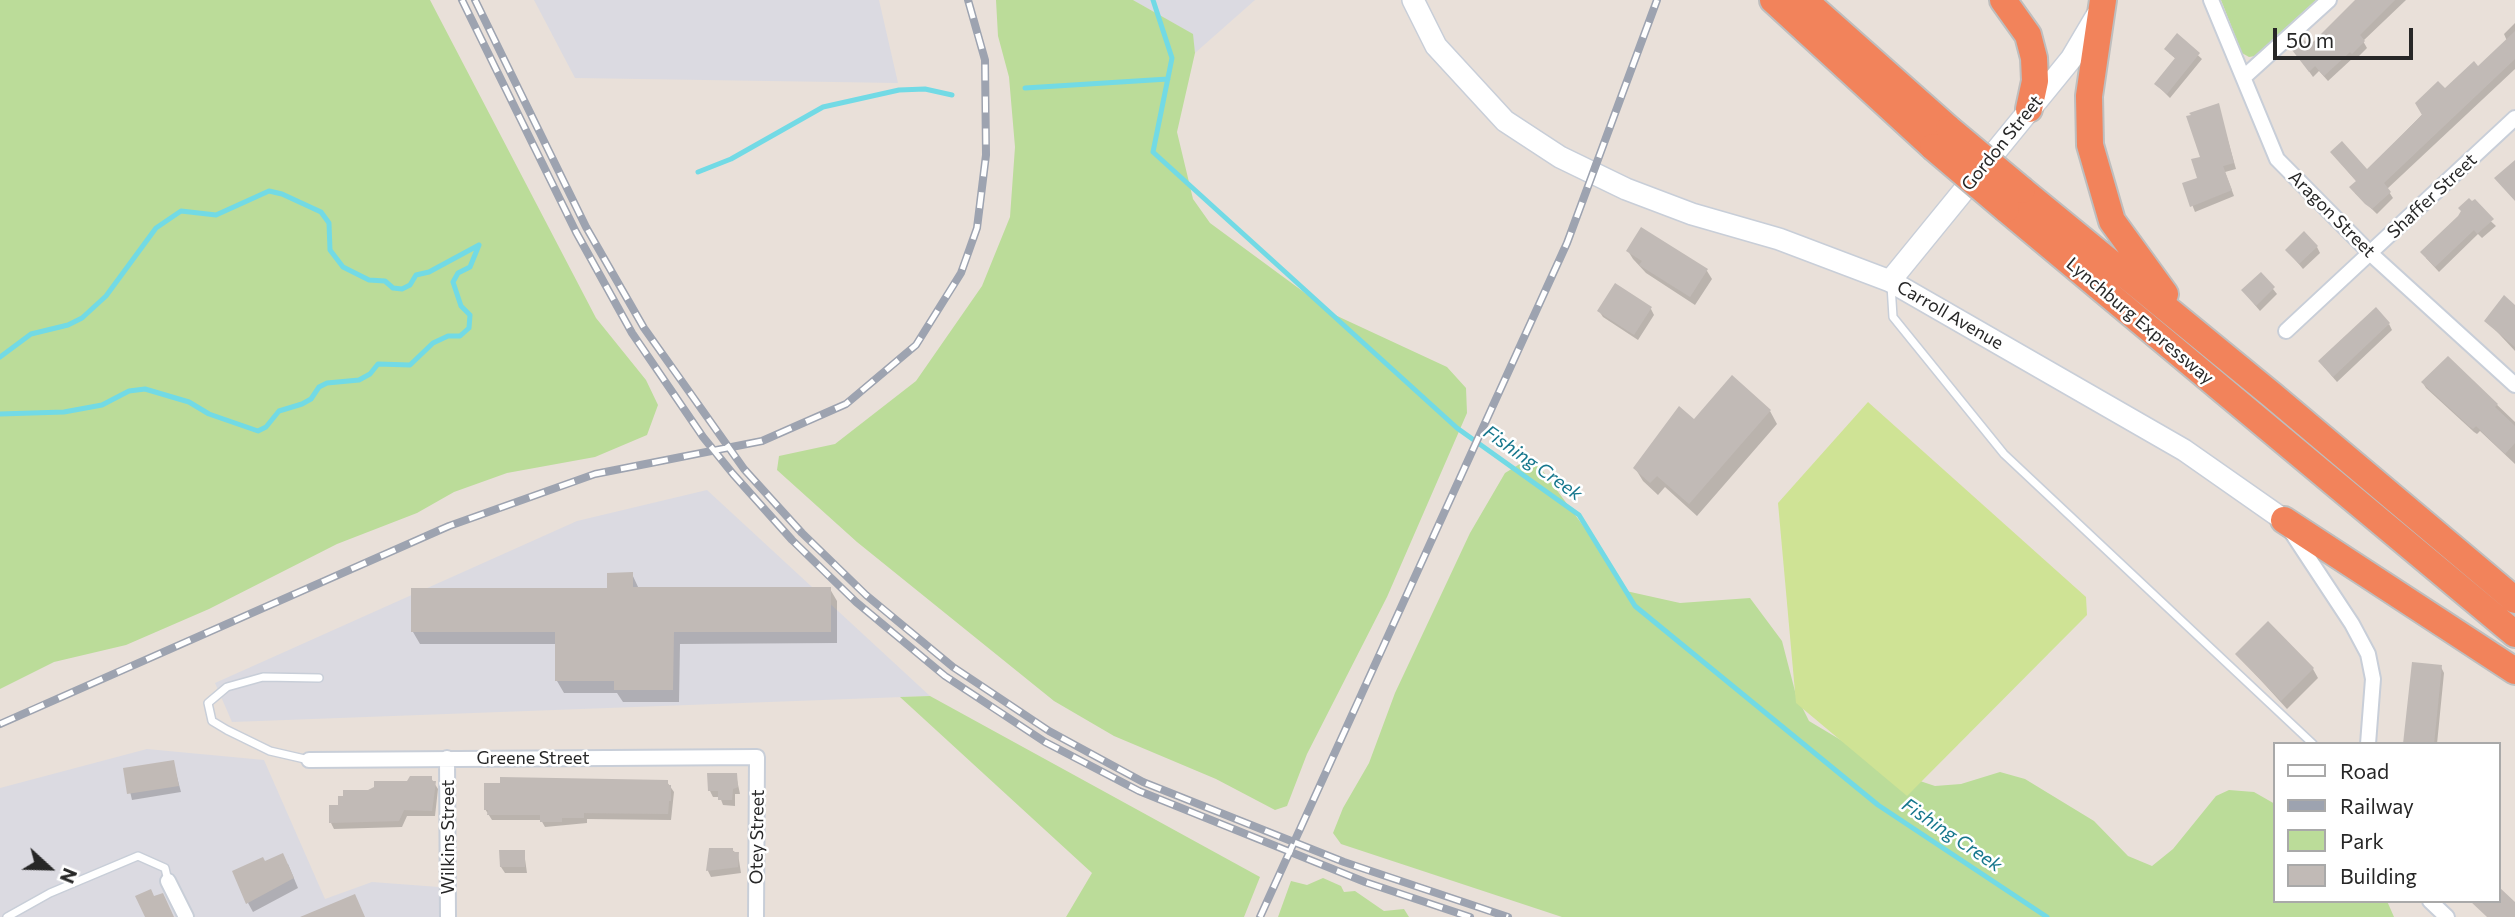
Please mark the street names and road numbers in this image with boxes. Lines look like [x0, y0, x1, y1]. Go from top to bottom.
street label: Gordon Street [1957, 91, 2047, 195]
street label: Shaffer Street [2383, 149, 2481, 243]
street label: Aragon Street [2284, 166, 2380, 262]
street label: Lynchburg Expressway [2062, 253, 2218, 389]
street label: Carroll Avenue [1893, 276, 2007, 354]
street label: Greene Street [476, 747, 590, 769]
street label: Wilkins Street [437, 780, 459, 894]
street label: Otey Street [745, 789, 769, 885]

